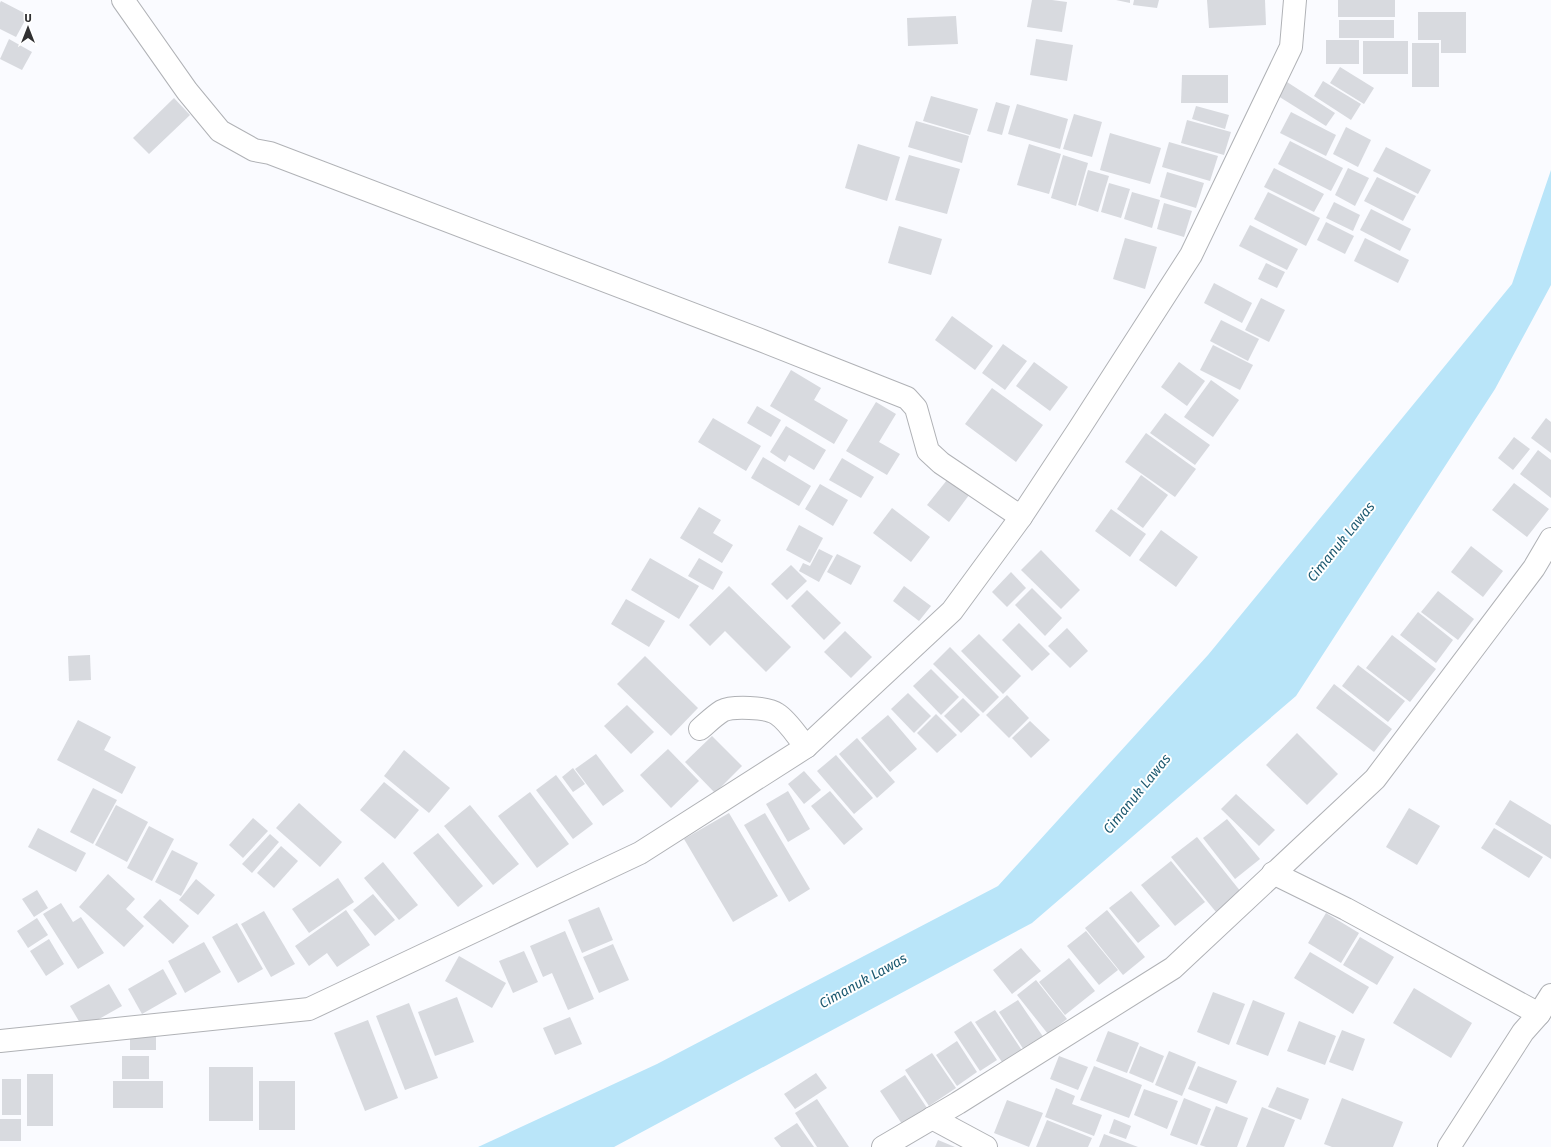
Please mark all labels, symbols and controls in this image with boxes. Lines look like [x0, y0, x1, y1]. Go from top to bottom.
north arrow [8, 8, 48, 48]
text: U [24, 12, 32, 25]
water label: Cimanuk Lawas [1304, 498, 1379, 585]
water label: Cimanuk Lawas [1100, 750, 1175, 837]
water label: Cimanuk Lawas [816, 950, 910, 1012]

